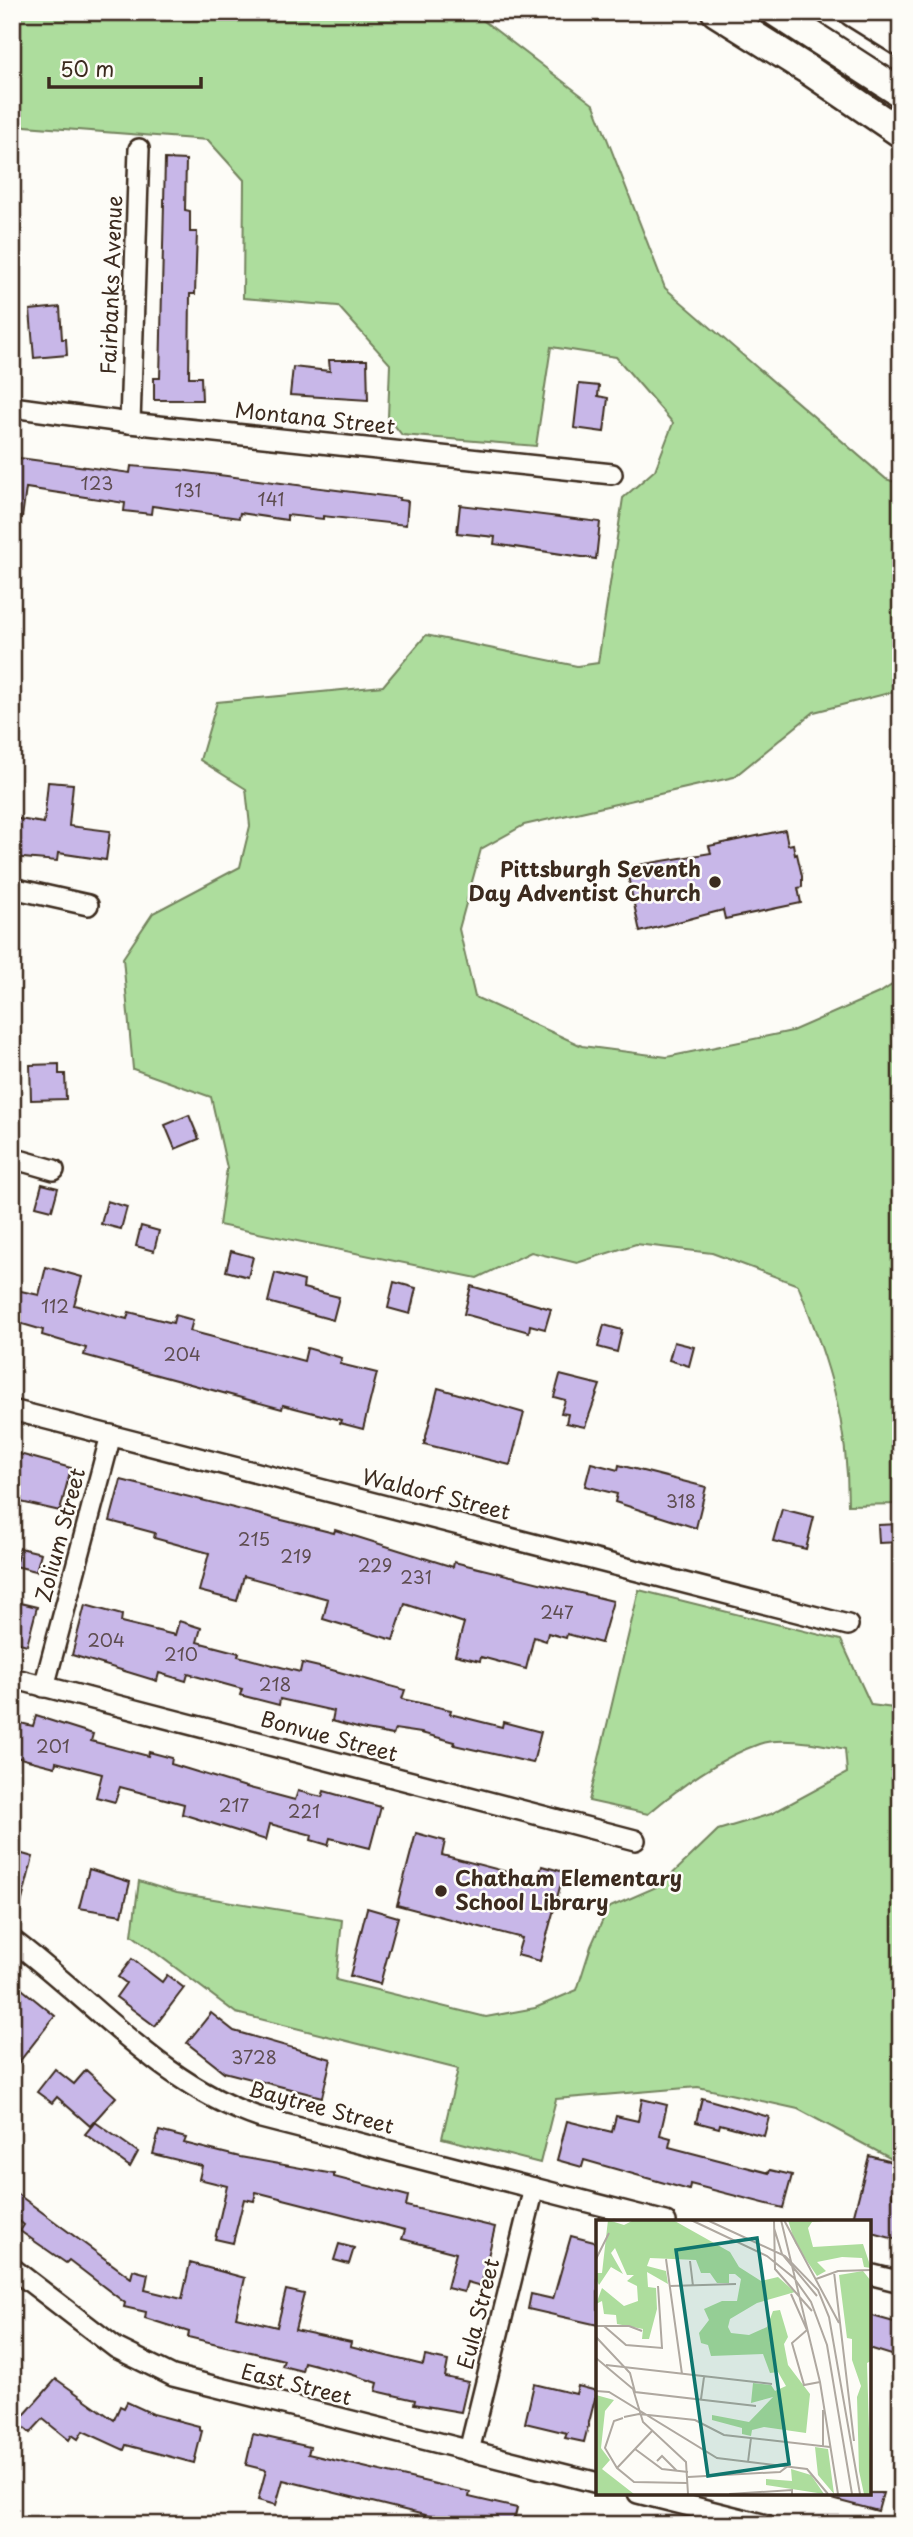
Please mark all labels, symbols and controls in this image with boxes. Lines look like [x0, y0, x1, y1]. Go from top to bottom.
scale bar [49, 46, 201, 90]
text: 50 m [60, 52, 114, 84]
street label: Fairbanks Avenue [91, 195, 129, 375]
street label: Montana Street [234, 393, 397, 441]
house number: 123 [81, 469, 113, 496]
house number: 131 [175, 476, 201, 503]
house number: 141 [258, 485, 284, 512]
place label: Pittsburgh Seventh Day Adventist Church [468, 852, 701, 908]
marker: Pittsburgh Seventh Day Adventist Church [707, 874, 723, 890]
house number: 112 [41, 1292, 69, 1319]
house number: 204 [163, 1340, 201, 1367]
street label: Waldorf Street [359, 1459, 514, 1527]
street label: Zolium Street [26, 1464, 92, 1605]
house number: 318 [666, 1487, 696, 1514]
house number: 215 [238, 1525, 270, 1552]
house number: 219 [280, 1542, 312, 1569]
house number: 229 [358, 1551, 392, 1578]
house number: 231 [400, 1563, 432, 1590]
house number: 247 [540, 1598, 574, 1625]
house number: 204 [87, 1626, 125, 1653]
house number: 210 [164, 1640, 198, 1667]
house number: 218 [259, 1670, 291, 1697]
street label: Bonvue Street [257, 1701, 402, 1769]
house number: 201 [36, 1732, 70, 1759]
house number: 217 [219, 1791, 250, 1818]
house number: 221 [288, 1797, 320, 1824]
place label: Chatham Elementary School Library [455, 1861, 682, 1917]
marker: Chatham Elementary School Library [433, 1883, 449, 1899]
house number: 3728 [231, 2043, 277, 2070]
street label: Baytree Street [245, 2071, 398, 2141]
inset map [596, 2220, 871, 2495]
street label: Eula Street [448, 2255, 506, 2372]
street label: East Street [238, 2354, 355, 2412]

